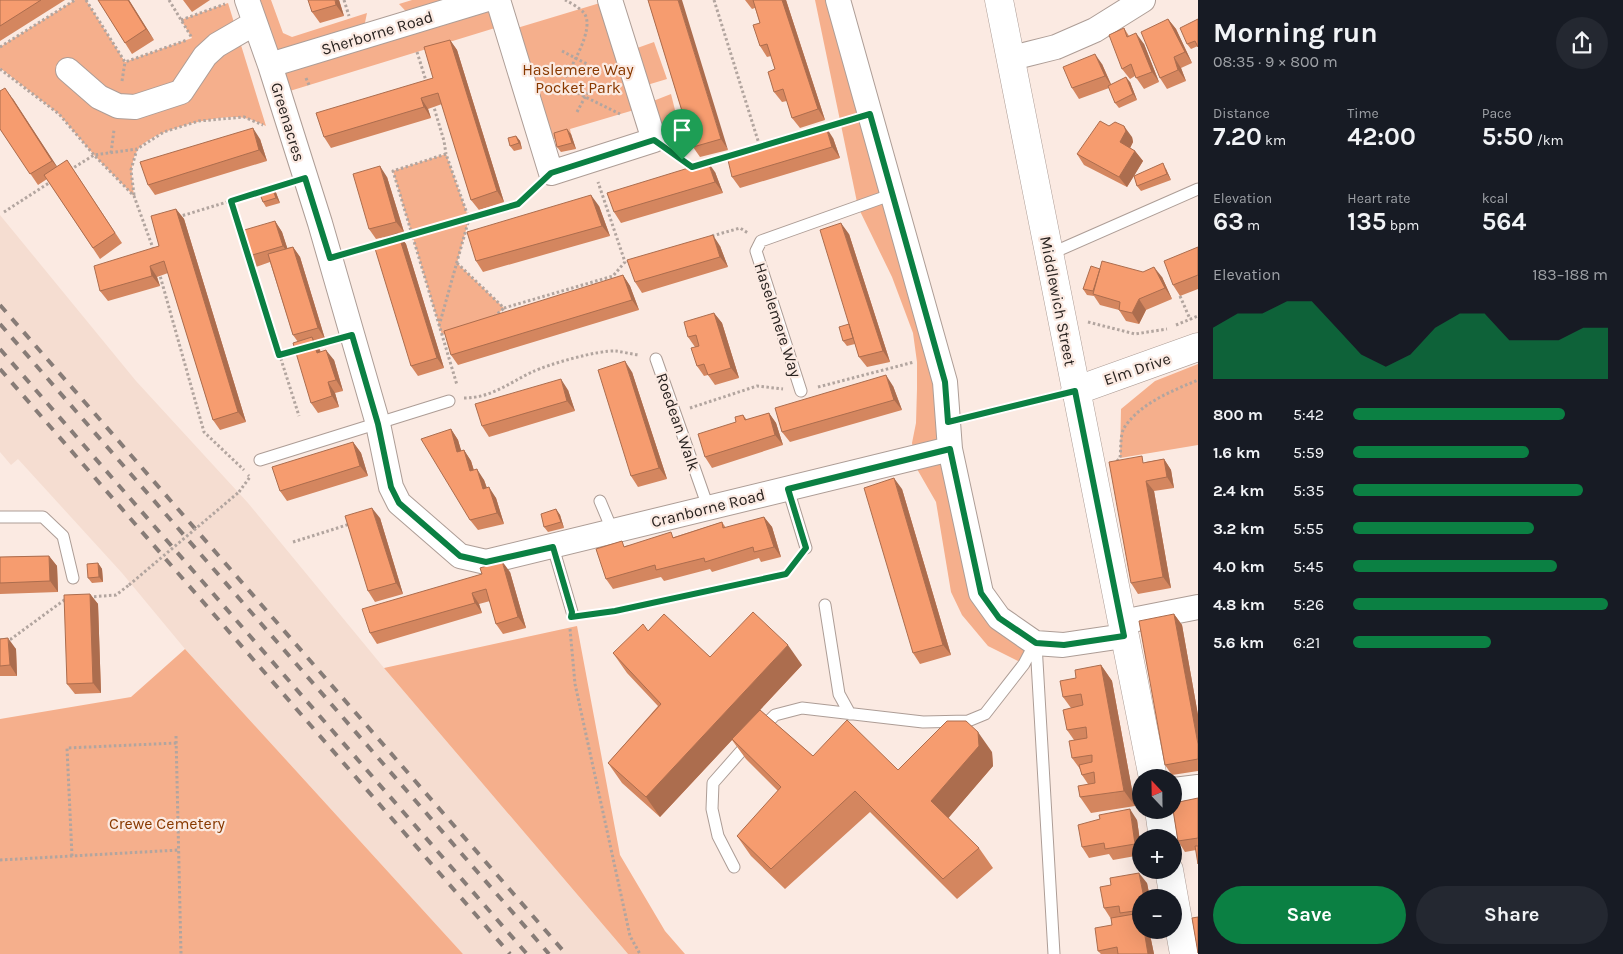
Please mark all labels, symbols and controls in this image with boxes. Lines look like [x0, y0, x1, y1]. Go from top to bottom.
street label: Sherborne Road [319, 7, 435, 59]
text: Morning run [1213, 16, 1378, 49]
button: share [1556, 17, 1608, 69]
text: 08:35 · 9 × 800 m [1213, 52, 1338, 71]
park label: Haslemere Way Pocket Park [522, 60, 634, 97]
street label: Greenacres [267, 80, 309, 164]
text: Distance [1213, 105, 1270, 122]
text: Time [1347, 105, 1379, 122]
text: Pace [1482, 105, 1512, 122]
pin [661, 109, 703, 160]
icon: arrive [668, 116, 696, 144]
text: 7.20 [1213, 122, 1262, 151]
text: 42:00 [1347, 122, 1416, 151]
text: 5:50 [1482, 122, 1533, 151]
text: km [1262, 132, 1286, 149]
text: /km [1533, 132, 1564, 149]
text: Elevation [1213, 190, 1272, 207]
text: Heart rate [1347, 190, 1410, 207]
text: kcal [1482, 190, 1508, 207]
text: 63 [1213, 207, 1244, 236]
text: 135 [1347, 207, 1386, 236]
text: 564 [1482, 207, 1526, 236]
text: m [1244, 217, 1260, 234]
text: bpm [1386, 217, 1419, 234]
street label: Middlewich Street [1036, 234, 1080, 368]
street label: Haselemere Way [750, 260, 806, 380]
text: Elevation [1213, 265, 1281, 284]
text: 183–188 m [1532, 265, 1608, 284]
street label: Elm Drive [1101, 349, 1173, 389]
street label: Roedean Walk [652, 370, 704, 474]
text: 800 m [1213, 405, 1263, 424]
text: 5:42 [1293, 405, 1324, 424]
text: 1.6 km [1213, 443, 1261, 462]
text: 5:59 [1293, 443, 1324, 462]
text: 2.4 km [1213, 481, 1264, 500]
text: 5:35 [1293, 481, 1324, 500]
street label: Cranborne Road [649, 485, 767, 531]
text: 3.2 km [1213, 519, 1265, 538]
text: 5:55 [1293, 519, 1324, 538]
text: 4.0 km [1213, 557, 1265, 576]
text: 5:45 [1293, 557, 1324, 576]
text: 4.8 km [1213, 595, 1265, 614]
text: 5:26 [1293, 595, 1324, 614]
text: 5.6 km [1213, 633, 1264, 652]
text: 6:21 [1293, 633, 1320, 652]
north arrow [1132, 769, 1182, 819]
map controls [1132, 769, 1182, 939]
park label: Crewe Cemetery [109, 814, 226, 833]
button: + [1132, 829, 1182, 879]
button: Save [1213, 886, 1406, 944]
button: Share [1416, 886, 1608, 944]
button: − [1132, 889, 1182, 939]

